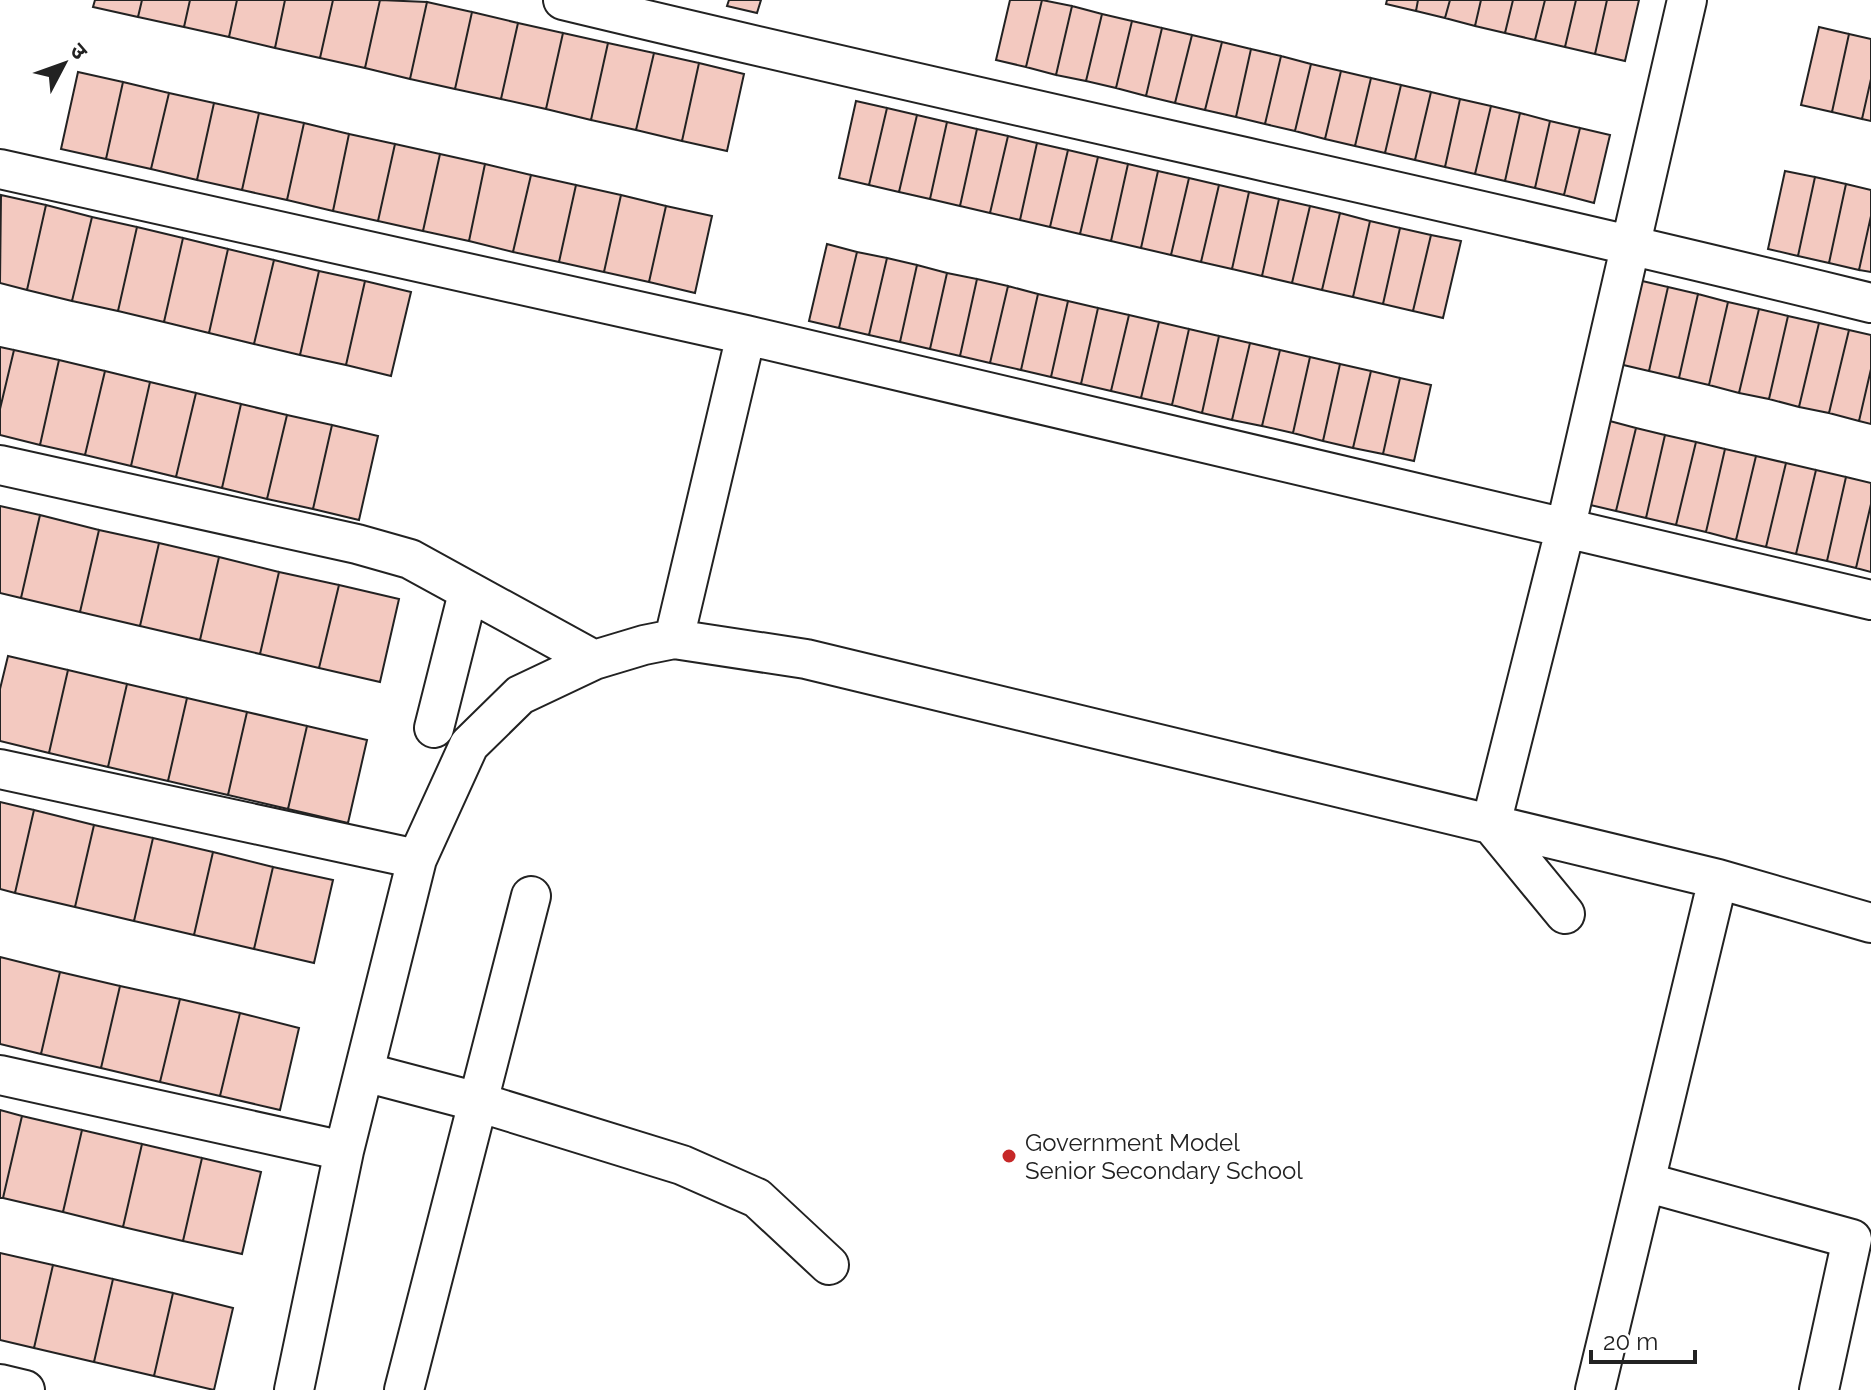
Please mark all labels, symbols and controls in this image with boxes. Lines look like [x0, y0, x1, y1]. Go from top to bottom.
north arrow [24, 24, 104, 104]
text: उ [65, 37, 94, 65]
place label: Government Model Senior Secondary School [1025, 1128, 1303, 1185]
marker: Government Model Senior Secondary School [1000, 1147, 1018, 1165]
scale bar [1591, 1314, 1695, 1364]
text: 20 m [1603, 1327, 1658, 1356]

